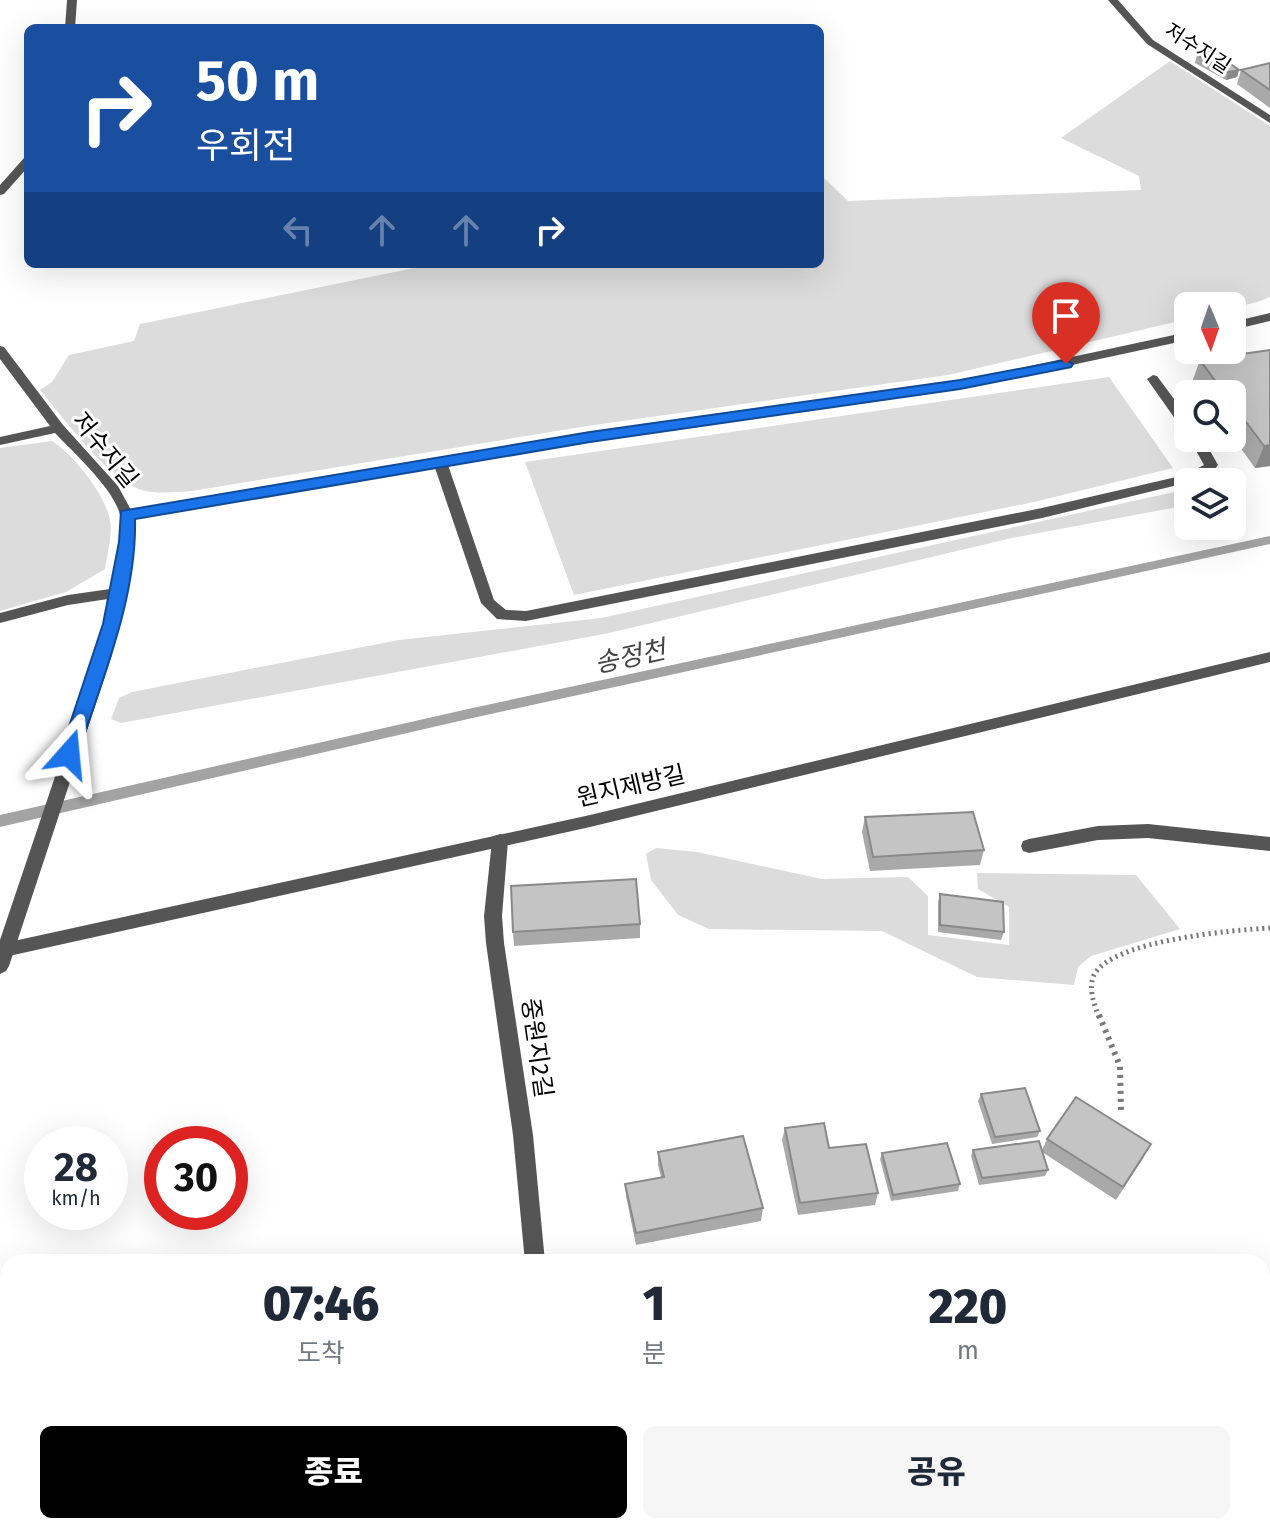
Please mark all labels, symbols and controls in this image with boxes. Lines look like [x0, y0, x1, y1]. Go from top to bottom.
street label: 저수지길 [1161, 18, 1235, 78]
text: 50 m [196, 48, 319, 115]
icon: right [64, 56, 168, 160]
text: 우회전 [196, 124, 295, 168]
icon: left [276, 208, 320, 252]
icon: ahead [360, 208, 404, 252]
icon: ahead [444, 208, 488, 252]
icon: right [528, 208, 572, 252]
pin [1032, 282, 1100, 364]
north arrow [1174, 292, 1246, 364]
map controls [1174, 292, 1246, 540]
icon: arrive [1044, 294, 1088, 338]
button: search [1174, 380, 1246, 452]
street label: 저수지길 [66, 407, 144, 493]
button: layers [1174, 468, 1246, 540]
water label: 송정천 [592, 634, 671, 680]
position arrow [27, 712, 111, 796]
street label: 원지제방길 [574, 760, 688, 812]
street label: 중원지2길 [516, 996, 558, 1100]
speed limit sign: 30 [144, 1126, 248, 1230]
text: 28 [54, 1144, 98, 1192]
text: km/h [51, 1186, 101, 1210]
text: 07:46 [263, 1275, 379, 1333]
text: 1 [643, 1275, 665, 1333]
text: 220 [929, 1278, 1007, 1336]
text: m [957, 1335, 979, 1366]
text: 도착 [297, 1338, 345, 1369]
text: 분 [642, 1338, 666, 1369]
button: 종료 [40, 1426, 627, 1518]
button: 공유 [643, 1426, 1230, 1518]

